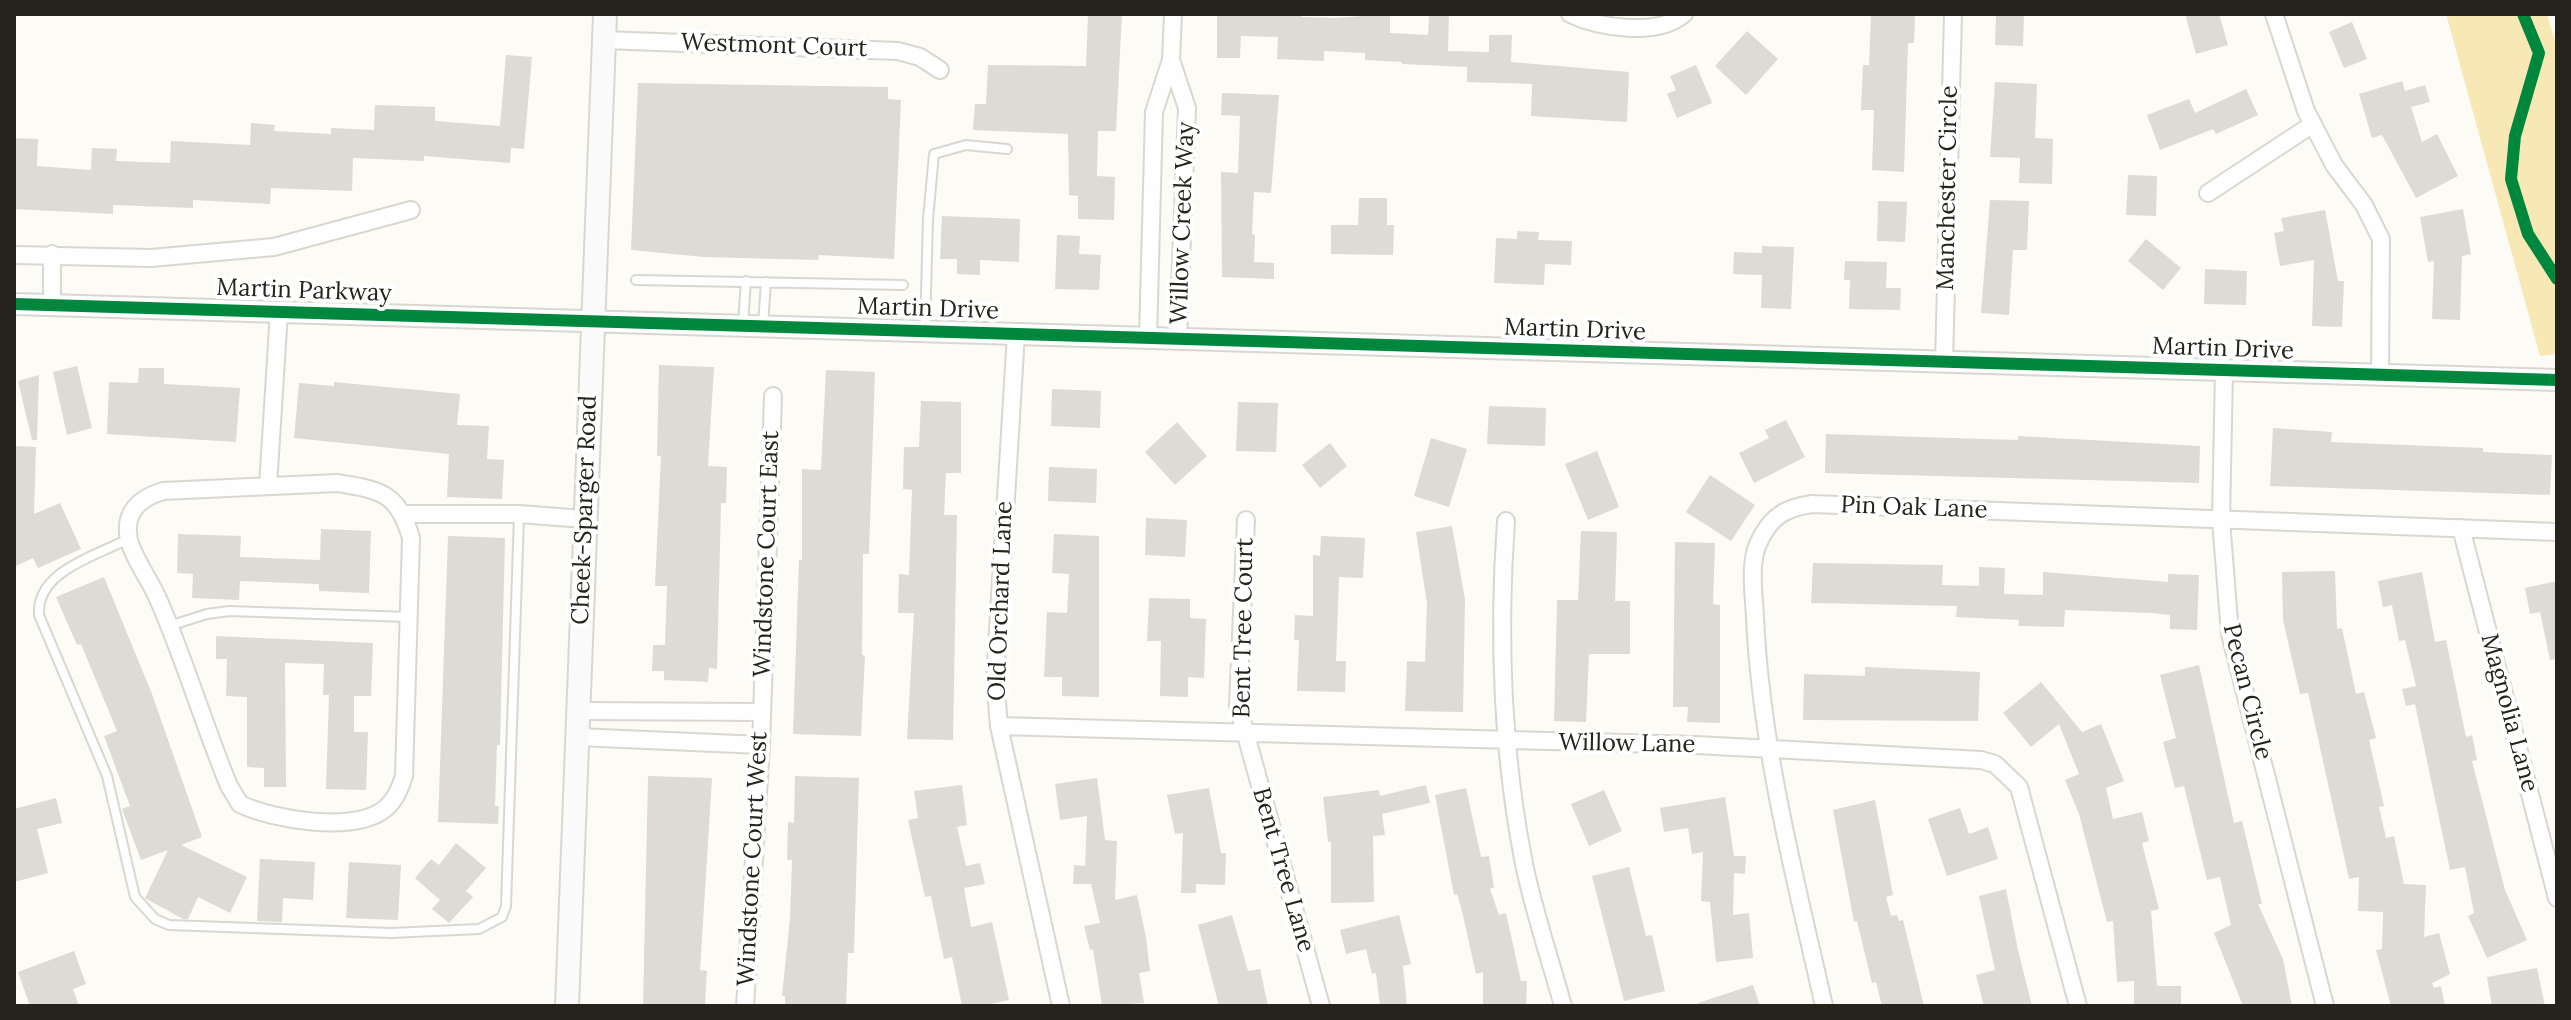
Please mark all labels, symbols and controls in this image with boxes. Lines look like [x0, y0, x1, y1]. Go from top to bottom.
street label: Westmont Court [680, 28, 868, 64]
street label: Manchester Circle [1932, 85, 1964, 291]
street label: Willow Creek Way [1165, 121, 1201, 325]
street label: Martin Parkway [216, 274, 392, 308]
street label: Martin Drive [857, 292, 999, 326]
street label: Martin Drive [1504, 313, 1646, 347]
street label: Martin Drive [2152, 332, 2294, 366]
street label: Cheek-Sparger Road [567, 395, 603, 625]
street label: Windstone Court East [748, 430, 786, 678]
street label: Pin Oak Lane [1840, 491, 1988, 525]
street label: Old Orchard Lane [983, 500, 1019, 702]
street label: Bent Tree Court [1228, 538, 1260, 718]
street label: Pecan Circle [2216, 621, 2278, 763]
street label: Magnolia Lane [2474, 631, 2544, 795]
street label: Willow Lane [1558, 728, 1696, 760]
street label: Windstone Court West [732, 731, 774, 987]
street label: Bent Tree Lane [1246, 784, 1320, 956]

